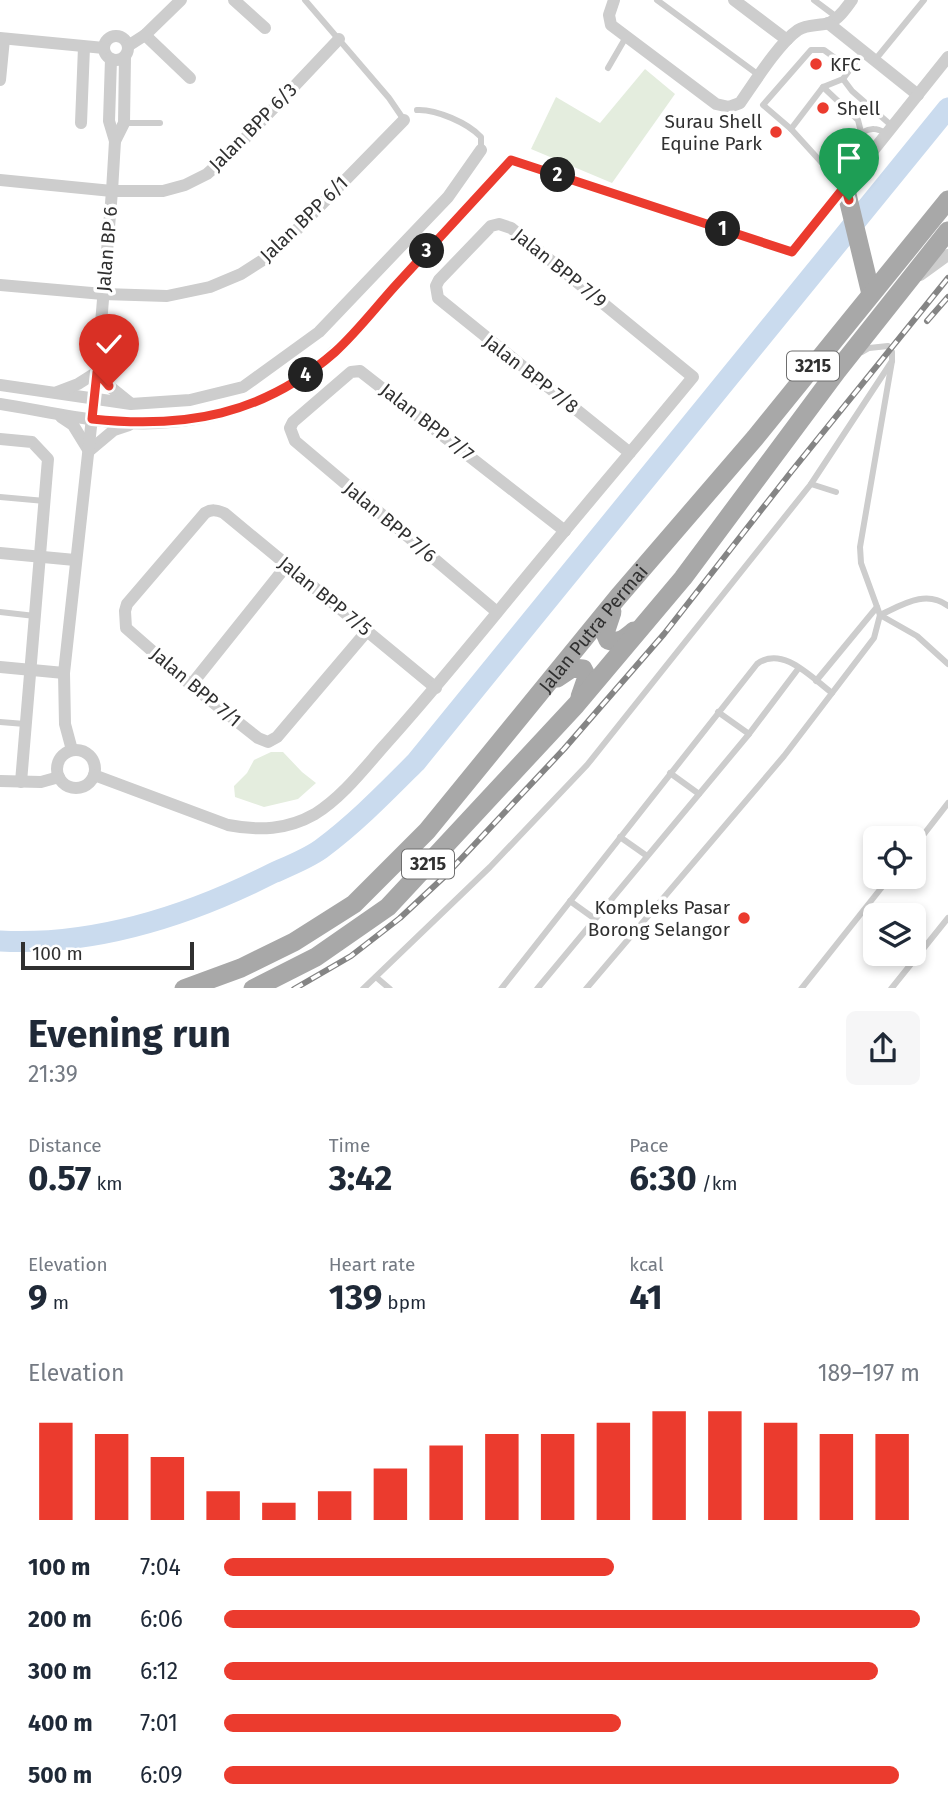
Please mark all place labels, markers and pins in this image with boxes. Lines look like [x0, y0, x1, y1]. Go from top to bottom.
place label: KFC [830, 53, 861, 76]
marker: KFC [808, 56, 824, 72]
place label: Shell [837, 97, 880, 120]
marker: Shell [815, 100, 831, 116]
place label: Surau Shell Equine Park [661, 110, 762, 155]
marker: Surau Shell Equine Park [768, 124, 784, 140]
pin [819, 128, 879, 200]
pin: 2 [540, 158, 576, 192]
pin: 1 [706, 212, 740, 246]
pin: 3 [410, 233, 444, 268]
pin [79, 314, 139, 386]
pin: 4 [288, 358, 324, 392]
place label: Kompleks Pasar Borong Selangor [588, 896, 731, 941]
marker: Kompleks Pasar Borong Selangor [736, 910, 752, 926]

